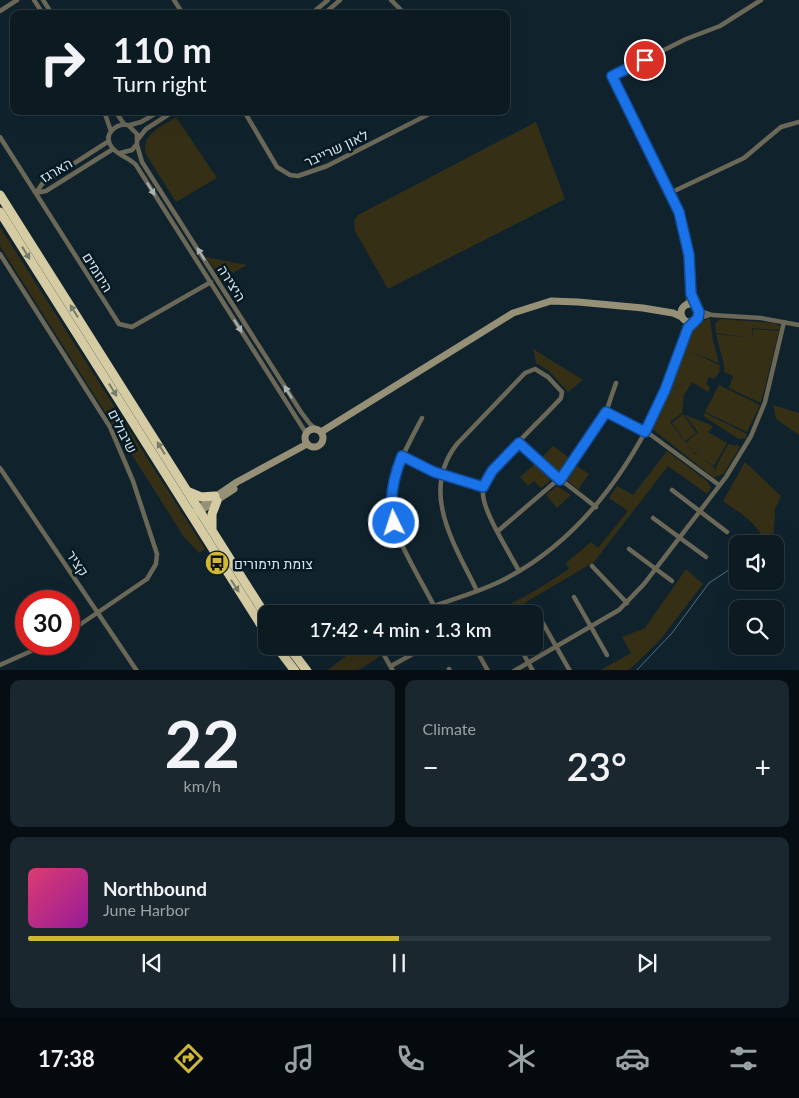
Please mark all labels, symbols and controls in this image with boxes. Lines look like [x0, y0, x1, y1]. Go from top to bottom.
text: 110 m [113, 28, 212, 70]
icon: right [30, 30, 95, 95]
pin [624, 39, 666, 81]
icon: arrive [631, 46, 659, 74]
text: Turn right [113, 70, 207, 97]
street label: לאון שרייבר [301, 126, 371, 170]
street label: הארגז [37, 154, 75, 186]
one-way arrow [146, 182, 155, 196]
one-way arrow [21, 246, 31, 260]
one-way arrow [196, 248, 206, 261]
street label: היוזמים [79, 249, 117, 295]
street label: היצירה [214, 262, 250, 304]
one-way arrow [69, 305, 78, 318]
one-way arrow [233, 320, 242, 333]
one-way arrow [108, 384, 117, 397]
one-way arrow [283, 385, 293, 398]
street label: שיבולים [105, 406, 141, 456]
one-way arrow [156, 442, 166, 455]
position arrow [367, 496, 419, 548]
map controls [729, 535, 784, 655]
button: sound [729, 535, 784, 590]
street label: קציר [63, 547, 93, 579]
bus stop icon: צומת תימורים [204, 550, 230, 576]
place label: צומת תימורים [234, 555, 313, 572]
one-way arrow [231, 580, 240, 593]
speed limit sign: 30 [15, 590, 80, 655]
button: search [729, 600, 784, 655]
text: 17:42 · 4 min · 1.3 km [310, 618, 491, 641]
text: 22 [165, 704, 240, 782]
text: Climate [423, 719, 476, 738]
text: 23° [567, 743, 627, 789]
text: − [423, 750, 439, 784]
text: + [755, 750, 771, 784]
text: km/h [184, 776, 221, 795]
text: Northbound [103, 877, 207, 900]
text: June Harbor [103, 900, 190, 919]
icon: previous [138, 949, 166, 977]
icon: pause [385, 949, 413, 977]
icon: next [633, 949, 661, 977]
icon: directions [171, 1041, 206, 1076]
icon: music [282, 1041, 317, 1076]
icon: phone [393, 1041, 428, 1076]
icon: climate [504, 1041, 539, 1076]
icon: car [615, 1041, 650, 1076]
icon: filters [726, 1041, 761, 1076]
text: 17:38 [38, 1045, 95, 1072]

